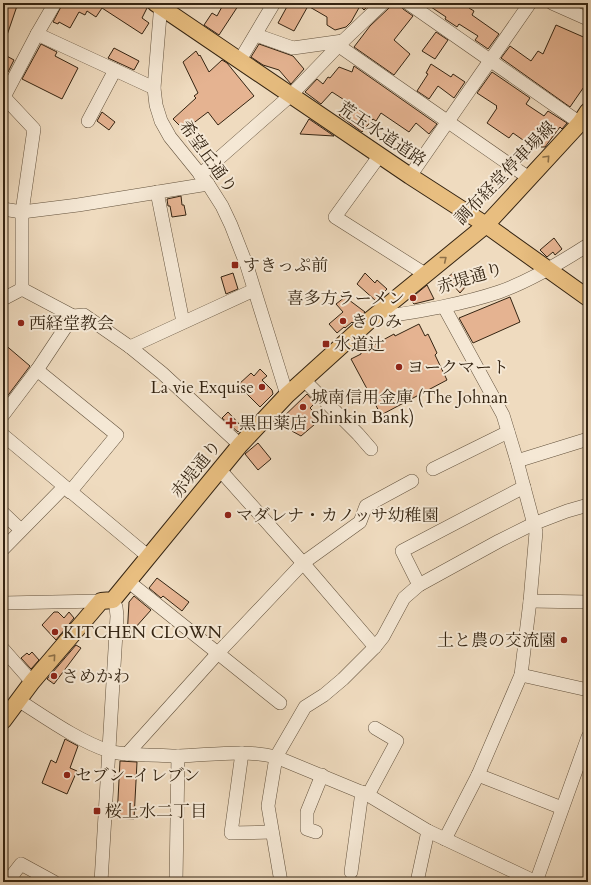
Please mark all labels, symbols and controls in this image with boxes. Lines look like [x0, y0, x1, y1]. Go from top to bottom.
street label: 荒玉水道道路 [333, 96, 431, 172]
street label: 希望丘通り [174, 116, 242, 198]
street label: 調布経堂停車場線 [449, 116, 561, 230]
one-way arrow [542, 155, 550, 163]
place label: すきっぷ前 [243, 254, 328, 277]
one-way arrow [440, 256, 447, 263]
street label: 赤堤通り [434, 257, 506, 299]
marker: すきっぷ前 [230, 260, 240, 270]
place label: 喜多方ラーメン [287, 287, 405, 310]
marker: 喜多方ラーメン [408, 293, 418, 303]
place label: きのみ [351, 310, 402, 333]
place label: 西経堂教会 [29, 312, 114, 335]
marker: きのみ [338, 316, 348, 326]
marker: 西経堂教会 [16, 318, 26, 328]
place label: 水道辻 [334, 333, 385, 356]
marker: 水道辻 [321, 339, 331, 349]
place label: ヨークマート [407, 356, 509, 379]
marker: ヨークマート [394, 362, 404, 372]
place label: La vie Exquise [151, 376, 254, 399]
marker: La vie Exquise [257, 382, 267, 392]
place label: 城南信用金庫 (The Johnan Shinkin Bank) [311, 386, 508, 429]
marker: 城南信用金庫 (The Johnan Shinkin Bank) [298, 402, 308, 412]
place label: 黒田薬店 [239, 412, 307, 435]
marker: 黒田薬店 [226, 418, 236, 428]
street label: 赤堤通り [166, 435, 226, 503]
place label: マダレナ・カノッサ幼稚園 [236, 504, 439, 527]
marker: マダレナ・カノッサ幼稚園 [223, 510, 233, 520]
place label: KITCHEN CLOWN [63, 621, 222, 644]
marker: KITCHEN CLOWN [50, 627, 60, 637]
place label: 土と農の交流園 [437, 629, 556, 652]
marker: 土と農の交流園 [559, 635, 569, 645]
one-way arrow [49, 655, 56, 662]
place label: さめかわ [62, 665, 130, 688]
marker: さめかわ [49, 671, 59, 681]
place label: セブン-イレブン [75, 764, 200, 787]
marker: セブン-イレブン [62, 770, 72, 780]
place label: 桜上水二丁目 [105, 800, 207, 823]
marker: 桜上水二丁目 [92, 806, 102, 816]

